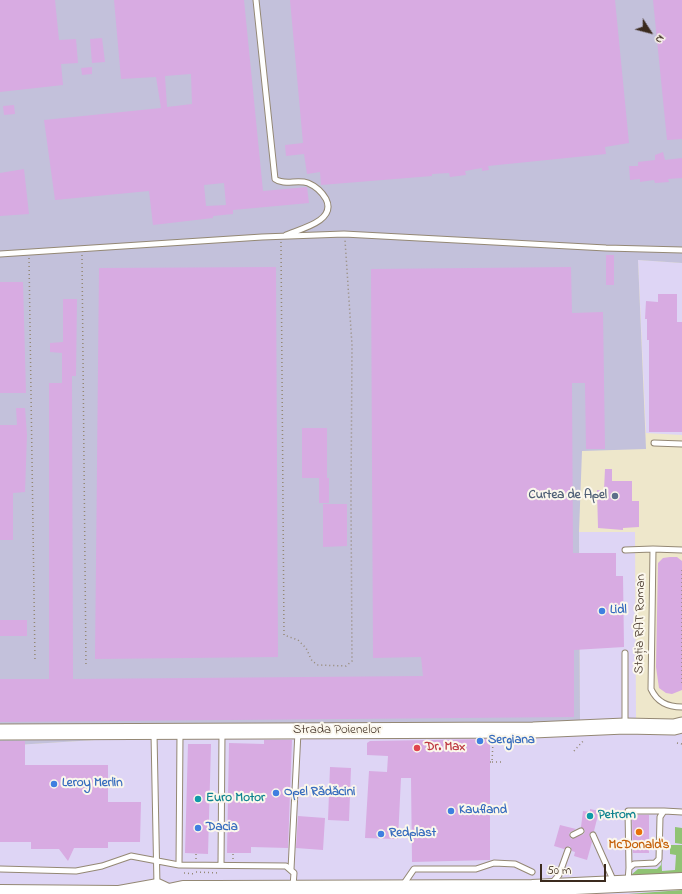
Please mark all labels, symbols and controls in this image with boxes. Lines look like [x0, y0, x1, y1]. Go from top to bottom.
north arrow [630, 12, 670, 52]
text: N [651, 31, 668, 47]
place label: Curtea de Apel [529, 488, 607, 504]
marker: Curtea de Apel [610, 491, 620, 501]
street label: Stația RAT Roman [632, 574, 650, 674]
place label: Lidl [610, 603, 627, 619]
marker: Lidl [597, 606, 607, 616]
street label: Strada Poienelor [293, 723, 381, 739]
place label: Sergiana [488, 733, 535, 749]
marker: Sergiana [475, 736, 485, 746]
place label: Dr. Max [425, 740, 465, 756]
marker: Dr. Max [412, 743, 422, 753]
place label: Leroy Merlin [62, 776, 123, 792]
marker: Leroy Merlin [49, 779, 59, 789]
place label: Opel Rădăcini [284, 785, 355, 801]
marker: Opel Rădăcini [271, 788, 281, 798]
place label: Euro Motor [206, 791, 265, 807]
marker: Euro Motor [193, 794, 203, 804]
place label: Kaufland [459, 803, 507, 819]
marker: Kaufland [446, 806, 456, 816]
place label: Petrom [598, 808, 636, 824]
marker: Petrom [585, 811, 595, 821]
place label: Dacia [206, 820, 238, 836]
marker: Dacia [193, 823, 203, 833]
place label: Redplast [389, 826, 436, 842]
marker: McDonald's [634, 827, 644, 837]
marker: Redplast [376, 829, 386, 839]
place label: McDonald's [609, 838, 669, 854]
scale bar [542, 856, 608, 882]
text: 50 m [547, 862, 571, 880]

